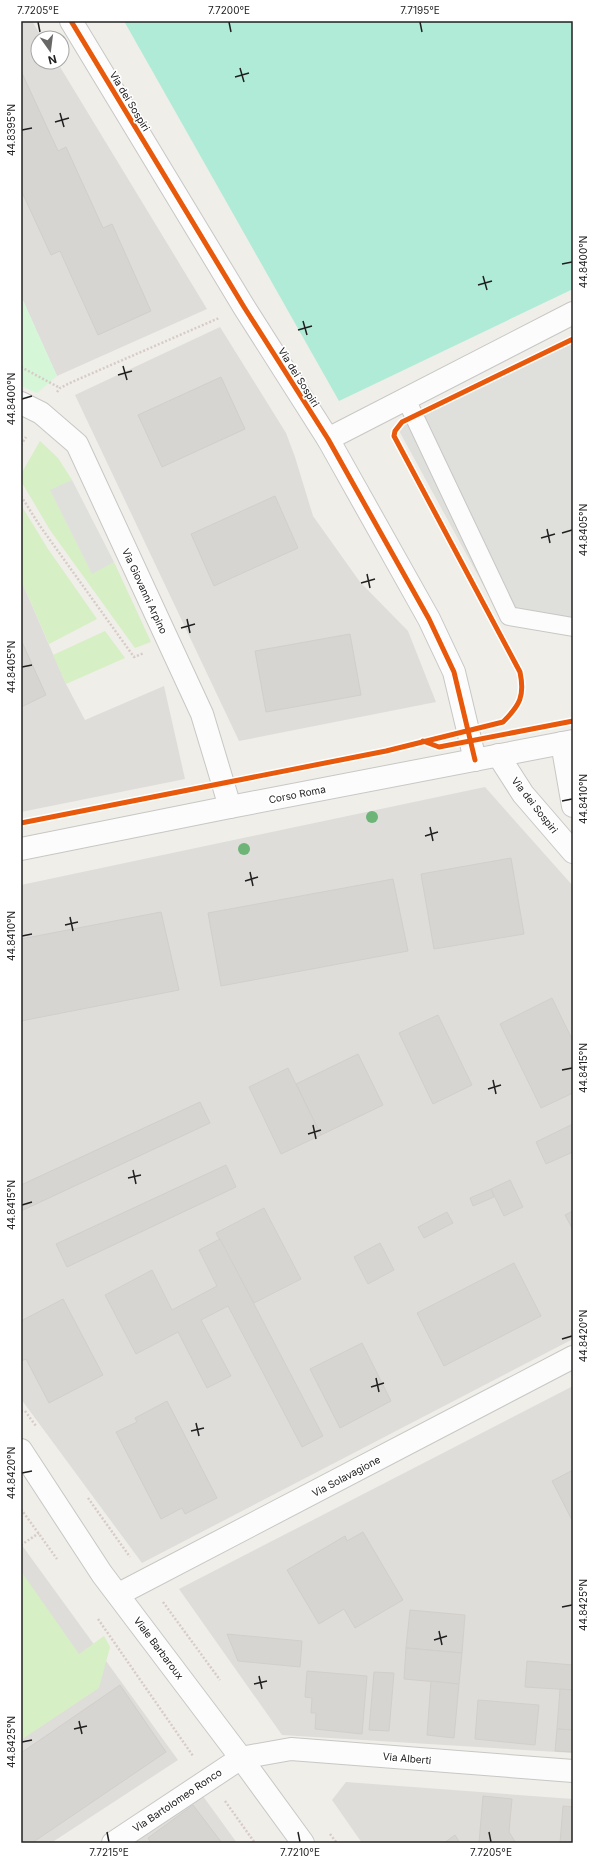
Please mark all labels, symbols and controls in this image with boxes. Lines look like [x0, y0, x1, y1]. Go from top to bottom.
text: 7.7205°E [17, 4, 59, 16]
text: 7.7200°E [208, 4, 250, 16]
text: 7.7195°E [400, 4, 440, 16]
north arrow [30, 30, 70, 70]
text: N [47, 52, 58, 68]
street label: Via dei Sospiri [107, 69, 153, 133]
text: 44.8395°N [5, 104, 17, 156]
text: 44.8400°N [577, 236, 589, 288]
street label: Via dei Sospiri [276, 345, 322, 409]
text: 44.8400°N [5, 373, 17, 425]
text: 44.8405°N [577, 504, 589, 556]
street label: Via Giovanni Arpino [120, 546, 170, 636]
text: 44.8405°N [5, 641, 17, 693]
text: 44.8410°N [577, 774, 589, 824]
street label: Via dei Sospiri [509, 775, 561, 835]
street label: Corso Roma [267, 783, 327, 805]
text: 44.8410°N [5, 911, 17, 961]
text: 44.8415°N [577, 1043, 589, 1093]
text: 44.8415°N [5, 1180, 17, 1230]
text: 44.8420°N [577, 1310, 589, 1362]
text: 44.8420°N [5, 1447, 17, 1499]
street label: Via Solavagione [310, 1453, 382, 1499]
text: 44.8425°N [577, 1579, 589, 1631]
street label: Viale Barbaroux [132, 1614, 187, 1682]
text: 44.8425°N [5, 1716, 17, 1768]
street label: Via Alberti [382, 1750, 432, 1766]
street label: Via Bartolomeo Ronco [130, 1766, 224, 1834]
text: 7.7215°E [89, 1846, 129, 1858]
text: 7.7210°E [280, 1846, 320, 1858]
text: 7.7205°E [470, 1846, 512, 1858]

